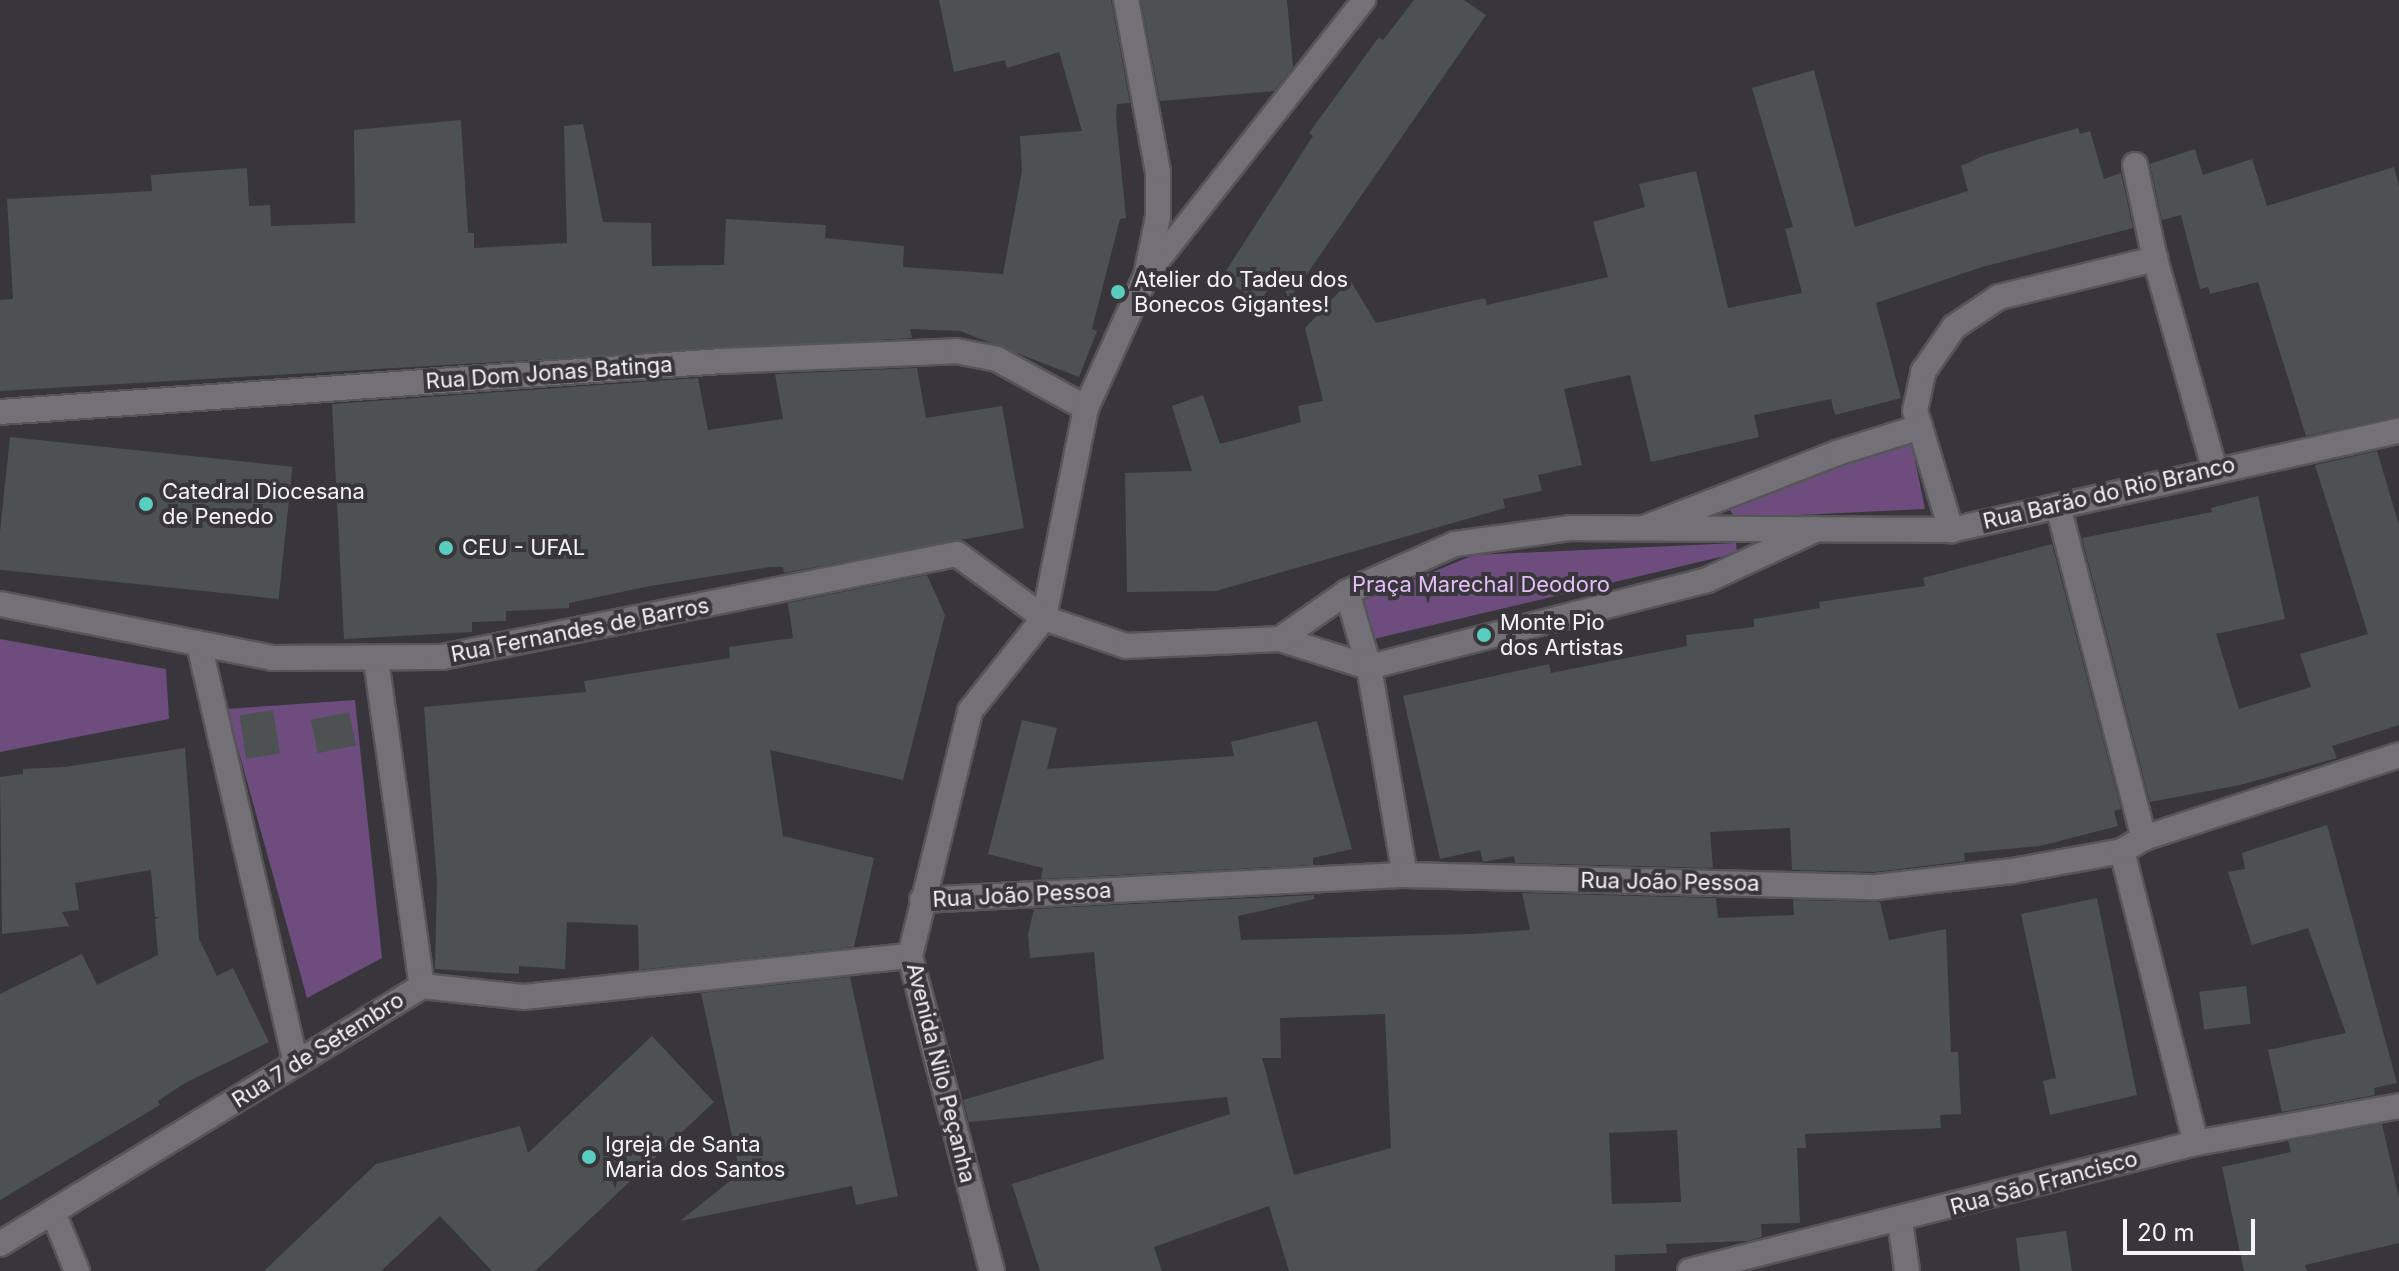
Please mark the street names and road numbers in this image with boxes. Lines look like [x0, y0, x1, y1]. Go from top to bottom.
street label: Rua Dom Jonas Batinga [425, 351, 673, 395]
street label: Rua Barão do Rio Branco [1980, 451, 2238, 535]
street label: Rua Fernandes de Barros [449, 592, 711, 668]
street label: Rua João Pessoa [1580, 867, 1760, 897]
street label: Rua João Pessoa [932, 877, 1112, 913]
street label: Avenida Nilo Peçanha [901, 960, 981, 1186]
street label: Rua 7 de Setembro [227, 986, 409, 1114]
street label: Rua São Francisco [1947, 1145, 2141, 1221]

